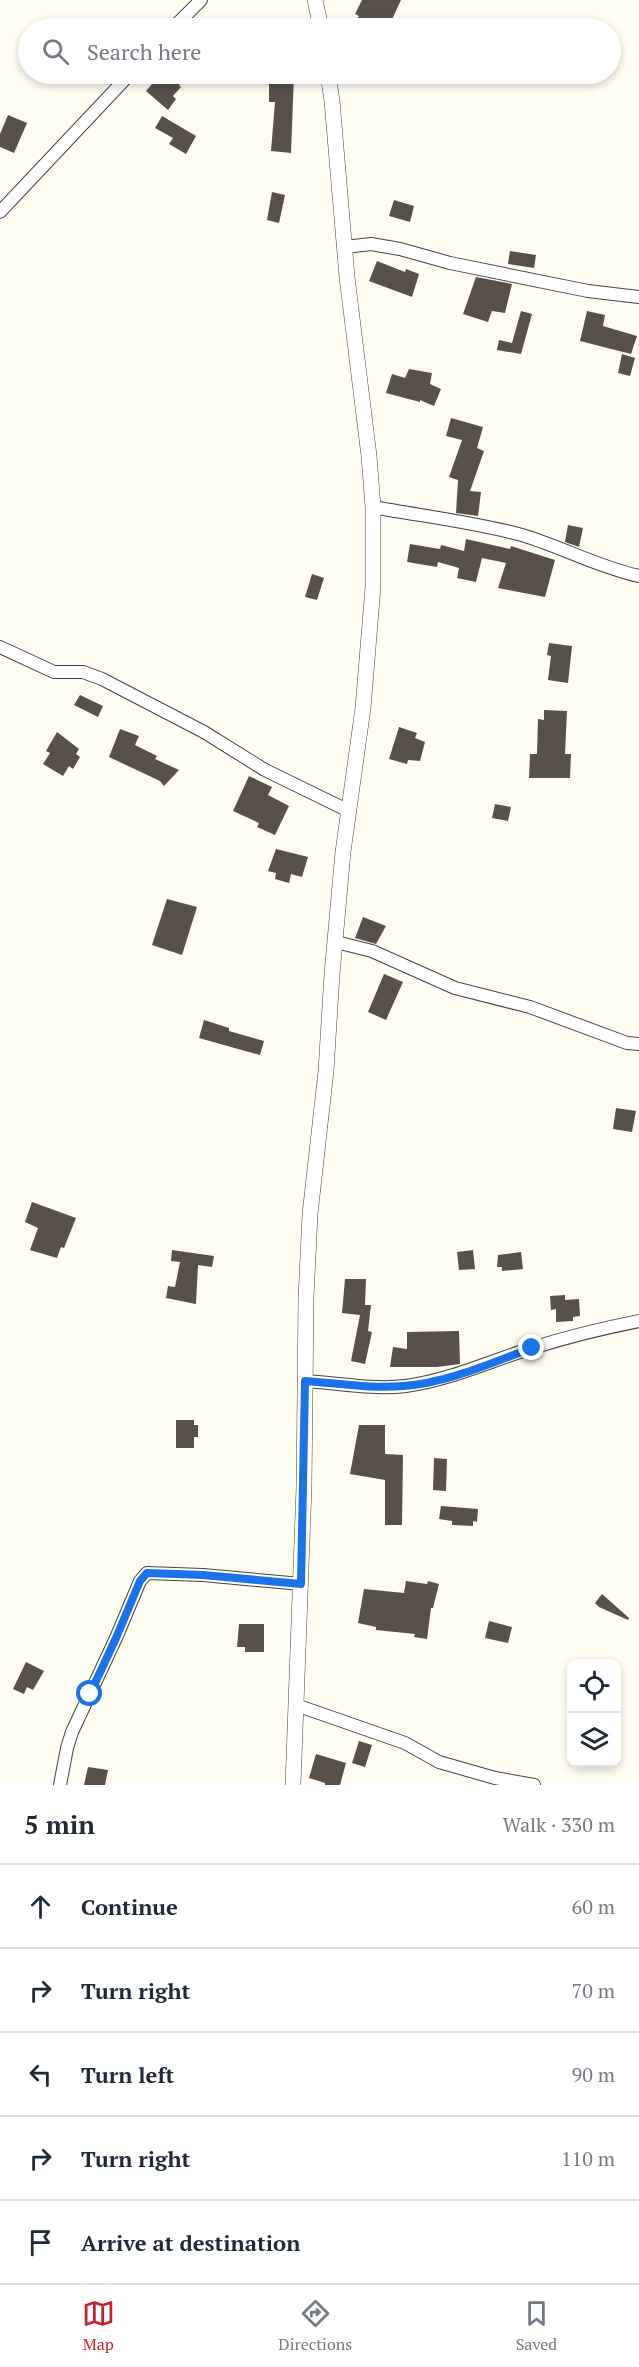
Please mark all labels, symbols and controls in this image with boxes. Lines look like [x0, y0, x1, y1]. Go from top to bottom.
search box [18, 18, 621, 84]
icon: search [39, 35, 72, 68]
text: Search here [87, 37, 201, 66]
route end [518, 1334, 544, 1360]
map controls [567, 1659, 621, 1767]
button: locate [567, 1659, 621, 1713]
route start [76, 1680, 102, 1706]
button: layers [567, 1713, 621, 1767]
text: 5 min [24, 1807, 95, 1841]
text: Walk · 330 m [503, 1811, 615, 1838]
icon: ahead [24, 1890, 57, 1923]
text: Continue [81, 1892, 178, 1921]
text: 60 m [572, 1893, 615, 1920]
icon: right [24, 1974, 57, 2007]
text: Turn right [81, 1976, 190, 2005]
text: 70 m [572, 1977, 615, 2004]
icon: left [24, 2058, 57, 2091]
text: Turn left [81, 2060, 174, 2089]
text: 90 m [572, 2061, 615, 2088]
icon: right [24, 2142, 57, 2175]
text: Turn right [81, 2144, 190, 2173]
text: 110 m [561, 2145, 615, 2172]
icon: arrive [24, 2226, 57, 2259]
text: Arrive at destination [81, 2228, 300, 2257]
tab: Map [82, 2297, 115, 2355]
tab: Directions [278, 2297, 352, 2355]
tab: Saved [516, 2297, 557, 2355]

